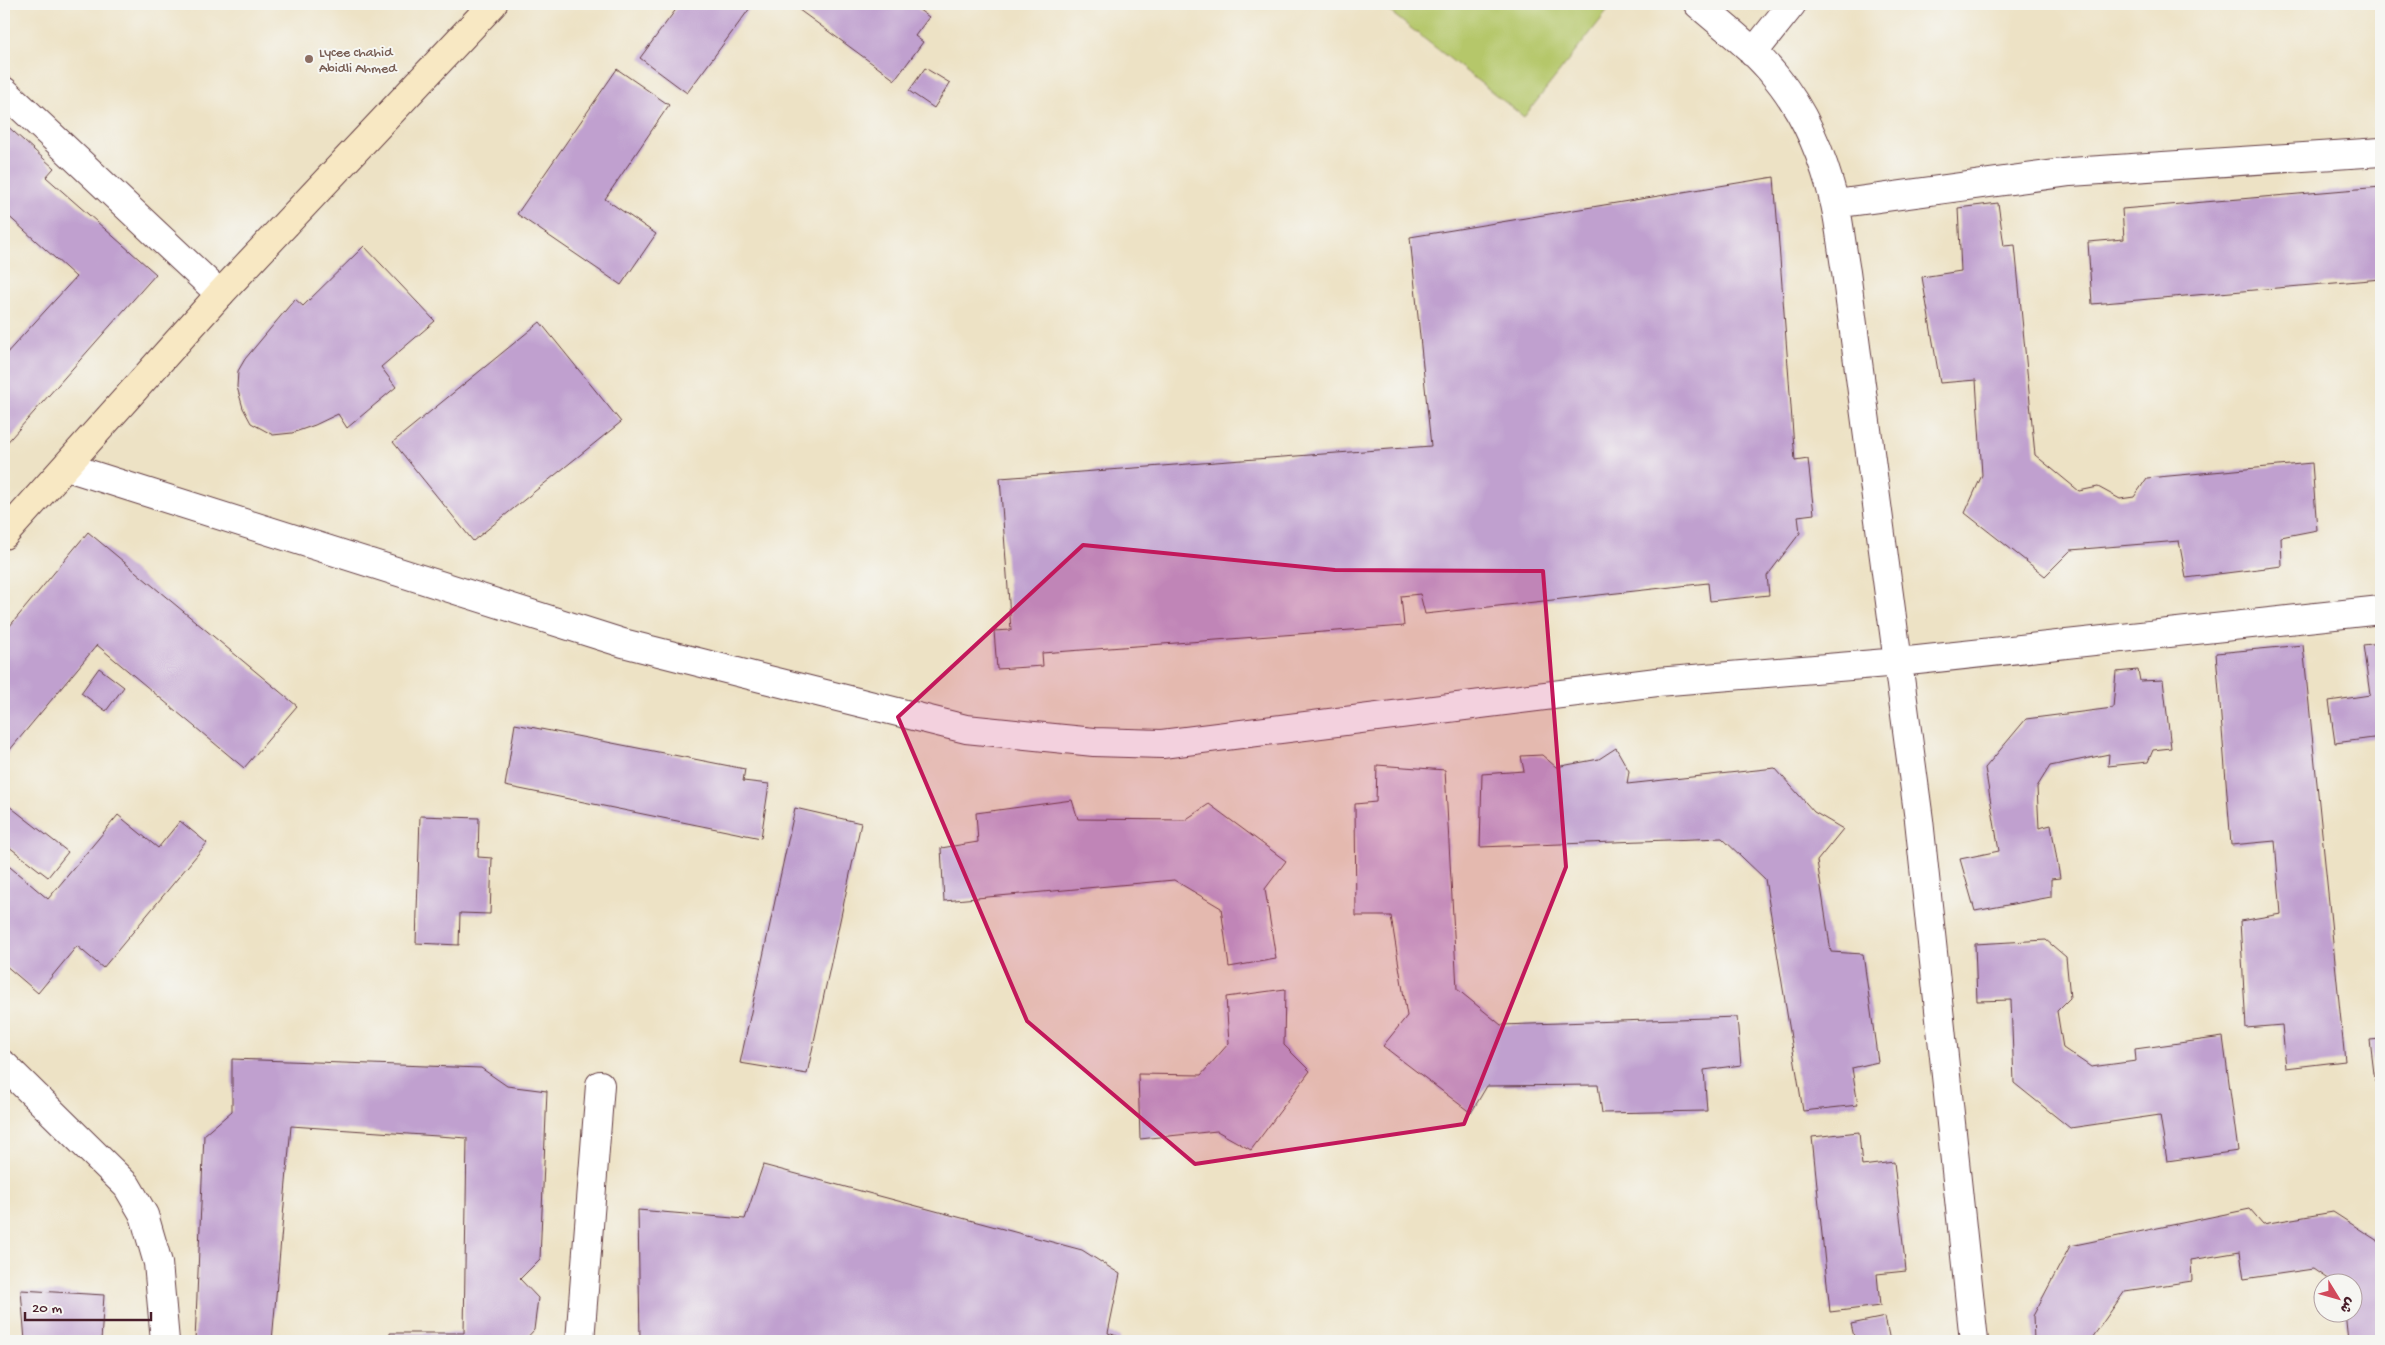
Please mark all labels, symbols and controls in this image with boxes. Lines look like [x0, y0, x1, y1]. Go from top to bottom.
place label: Lycee chahid Abidli Ahmed [319, 45, 398, 78]
marker: Lycee chahid Abidli Ahmed [303, 53, 315, 65]
north arrow [2312, 1272, 2362, 1322]
scale bar [25, 1290, 151, 1322]
text: ش [2335, 1293, 2358, 1316]
text: 20 m [32, 1300, 62, 1318]

